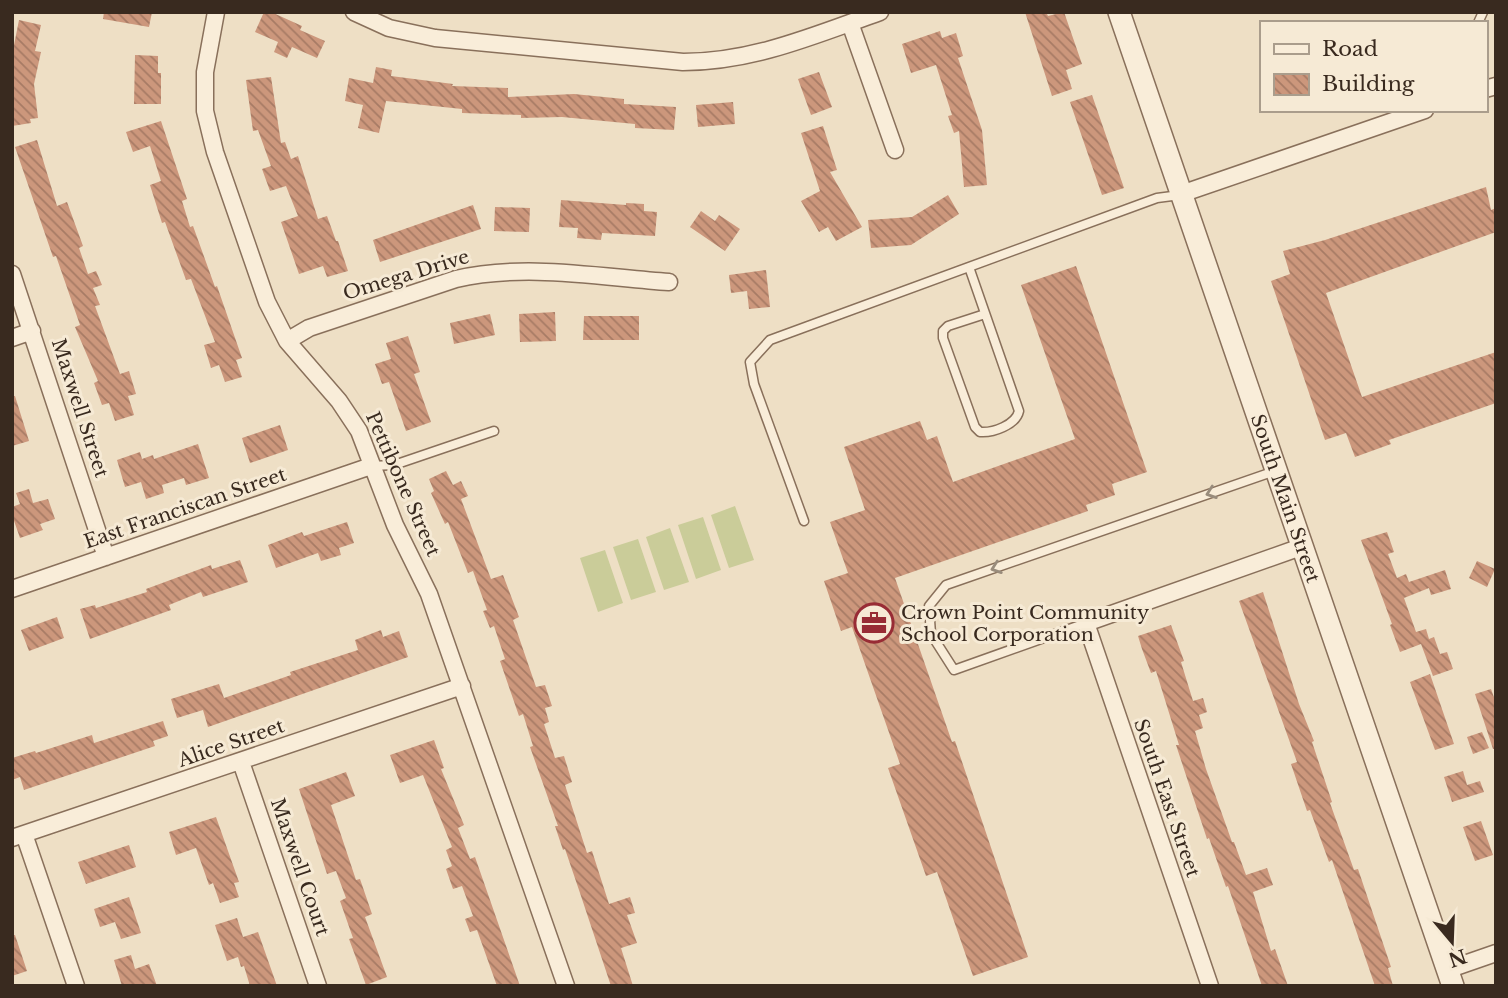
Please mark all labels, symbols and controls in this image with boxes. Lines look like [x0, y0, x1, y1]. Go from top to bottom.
legend [1260, 21, 1487, 112]
text: Road [1322, 36, 1378, 62]
text: Building [1322, 71, 1415, 97]
street label: Omega Drive [340, 245, 472, 305]
street label: Maxwell Street [47, 336, 114, 481]
street label: Pettibone Street [361, 408, 445, 561]
street label: South Main Street [1246, 411, 1326, 586]
street label: East Franciscan Street [81, 462, 290, 553]
one-way arrow [1205, 485, 1217, 499]
one-way arrow [990, 559, 1002, 574]
place label: Crown Point Community School Corporation [901, 601, 1149, 646]
office icon: Crown Point Community School Corporation [853, 602, 895, 644]
street label: Alice Street [174, 714, 288, 772]
street label: South East Street [1129, 716, 1205, 881]
street label: Maxwell Court [266, 795, 335, 940]
north arrow [1417, 907, 1487, 977]
text: N [1445, 944, 1470, 971]

